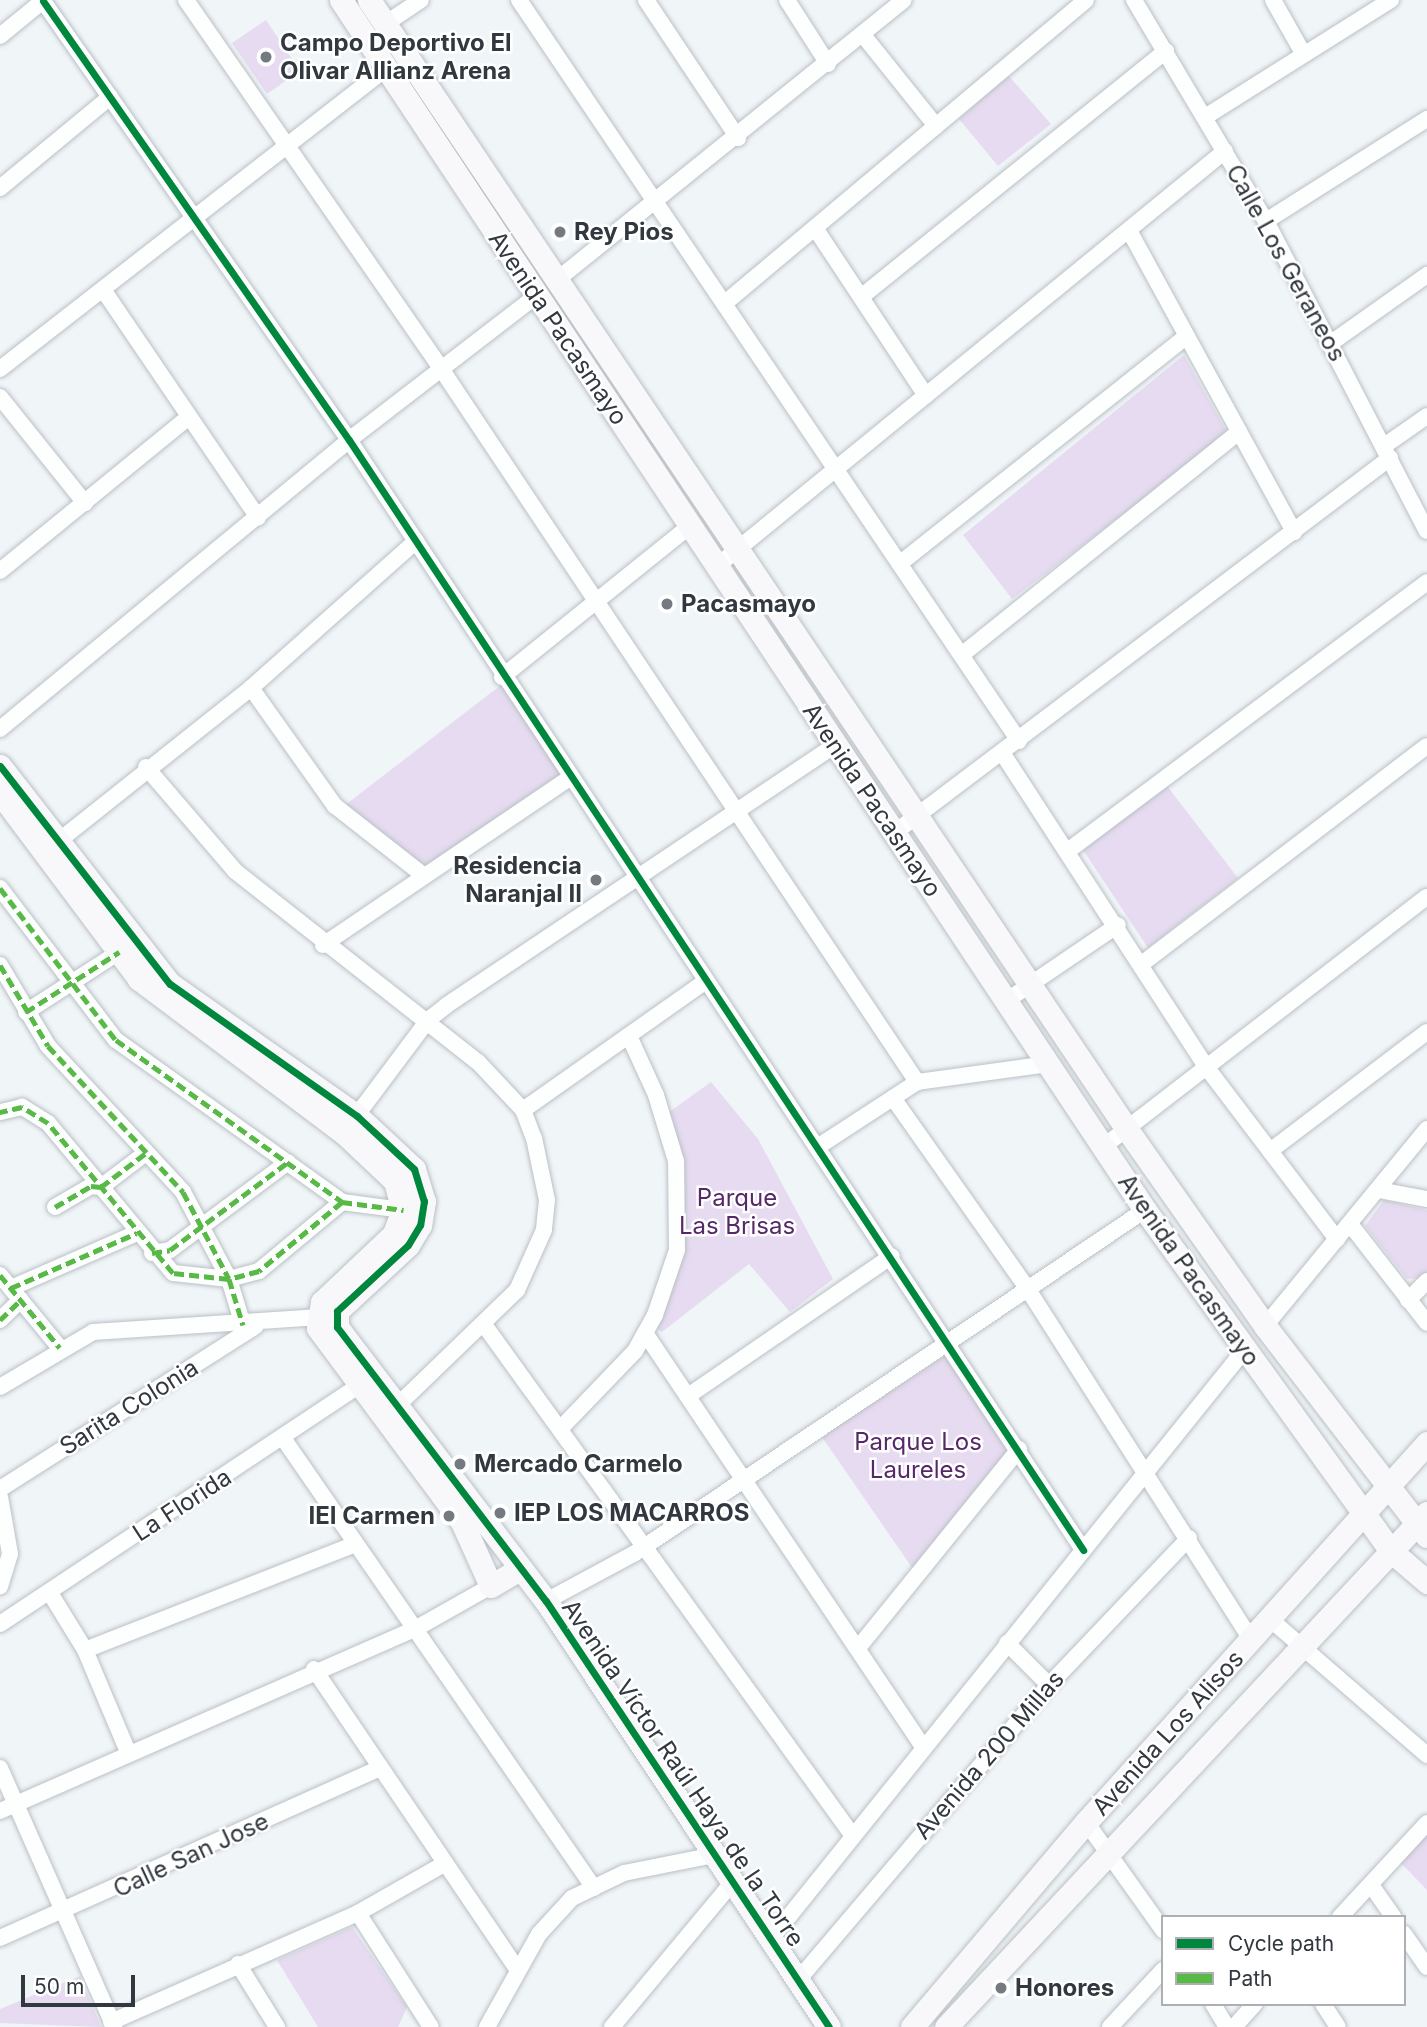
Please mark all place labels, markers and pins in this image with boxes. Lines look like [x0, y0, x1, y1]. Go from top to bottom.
place label: Campo Deportivo El Olivar Allianz Arena [280, 29, 512, 85]
marker: Campo Deportivo El Olivar Allianz Arena [258, 49, 274, 65]
place label: Rey Pios [574, 218, 674, 246]
marker: Rey Pios [552, 224, 568, 240]
place label: Pacasmayo [681, 590, 816, 618]
marker: Pacasmayo [659, 596, 675, 612]
place label: Residencia Naranjal II [453, 852, 582, 908]
marker: Residencia Naranjal II [588, 872, 604, 888]
place label: Mercado Carmelo [474, 1450, 683, 1478]
marker: Mercado Carmelo [452, 1456, 468, 1472]
place label: IEP LOS MACARROS [514, 1499, 749, 1527]
place label: IEI Carmen [308, 1502, 435, 1530]
marker: IEP LOS MACARROS [492, 1505, 508, 1521]
marker: IEI Carmen [441, 1508, 457, 1524]
place label: Honores [1015, 1974, 1114, 2002]
marker: Honores [993, 1980, 1009, 1996]

